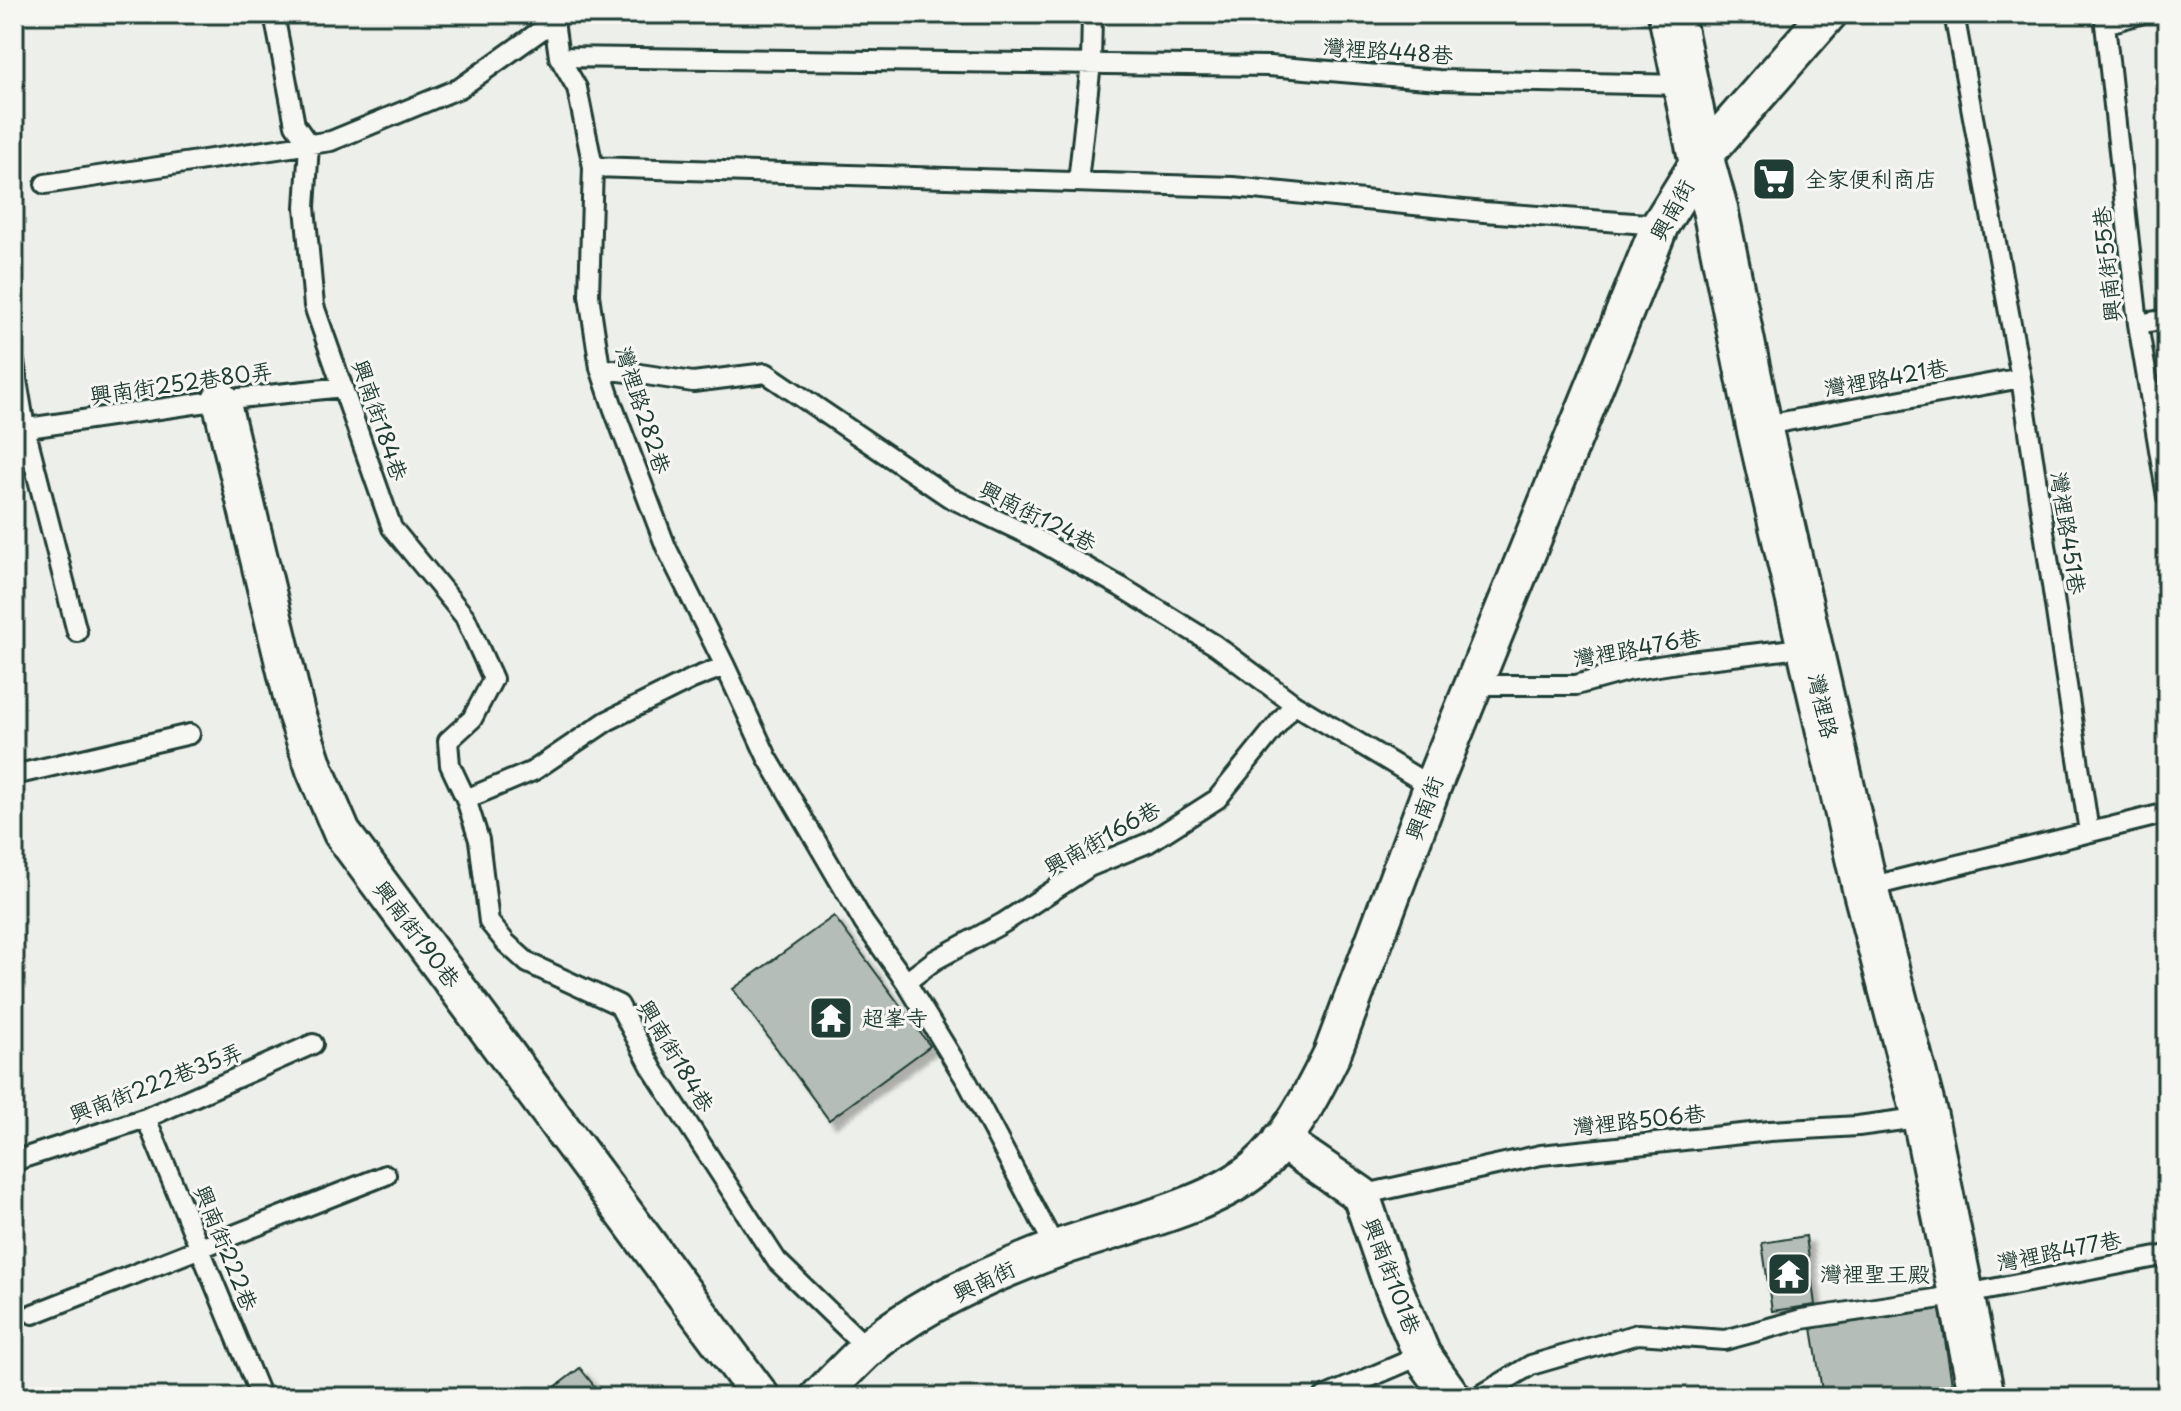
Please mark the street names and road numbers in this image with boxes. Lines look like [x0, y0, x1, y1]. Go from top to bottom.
street label: 灣裡路448巷 [1322, 28, 1454, 71]
street label: 興南街 [1640, 172, 1701, 246]
street label: 興南街55巷 [2083, 205, 2128, 324]
street label: 灣裡路282巷 [608, 342, 681, 478]
street label: 灣裡路421巷 [1821, 349, 1950, 404]
street label: 興南街252巷80弄 [87, 352, 274, 411]
street label: 興南街184巷 [345, 354, 418, 485]
street label: 灣裡路451巷 [2043, 469, 2095, 597]
street label: 興南街124巷 [974, 471, 1103, 558]
street label: 灣裡路476巷 [1570, 619, 1703, 674]
street label: 灣裡路 [1801, 670, 1848, 742]
street label: 興南街 [1395, 771, 1450, 844]
street label: 興南街166巷 [1037, 791, 1165, 882]
street label: 興南街190巷 [367, 873, 470, 994]
street label: 興南街184巷 [631, 993, 724, 1118]
street label: 興南街222巷35弄 [64, 1033, 247, 1130]
street label: 灣裡路506巷 [1571, 1095, 1707, 1142]
street label: 興南街222巷 [187, 1180, 268, 1315]
street label: 興南街101巷 [1356, 1212, 1431, 1338]
street label: 灣裡路477巷 [1994, 1221, 2124, 1278]
street label: 興南街 [946, 1251, 1020, 1309]

